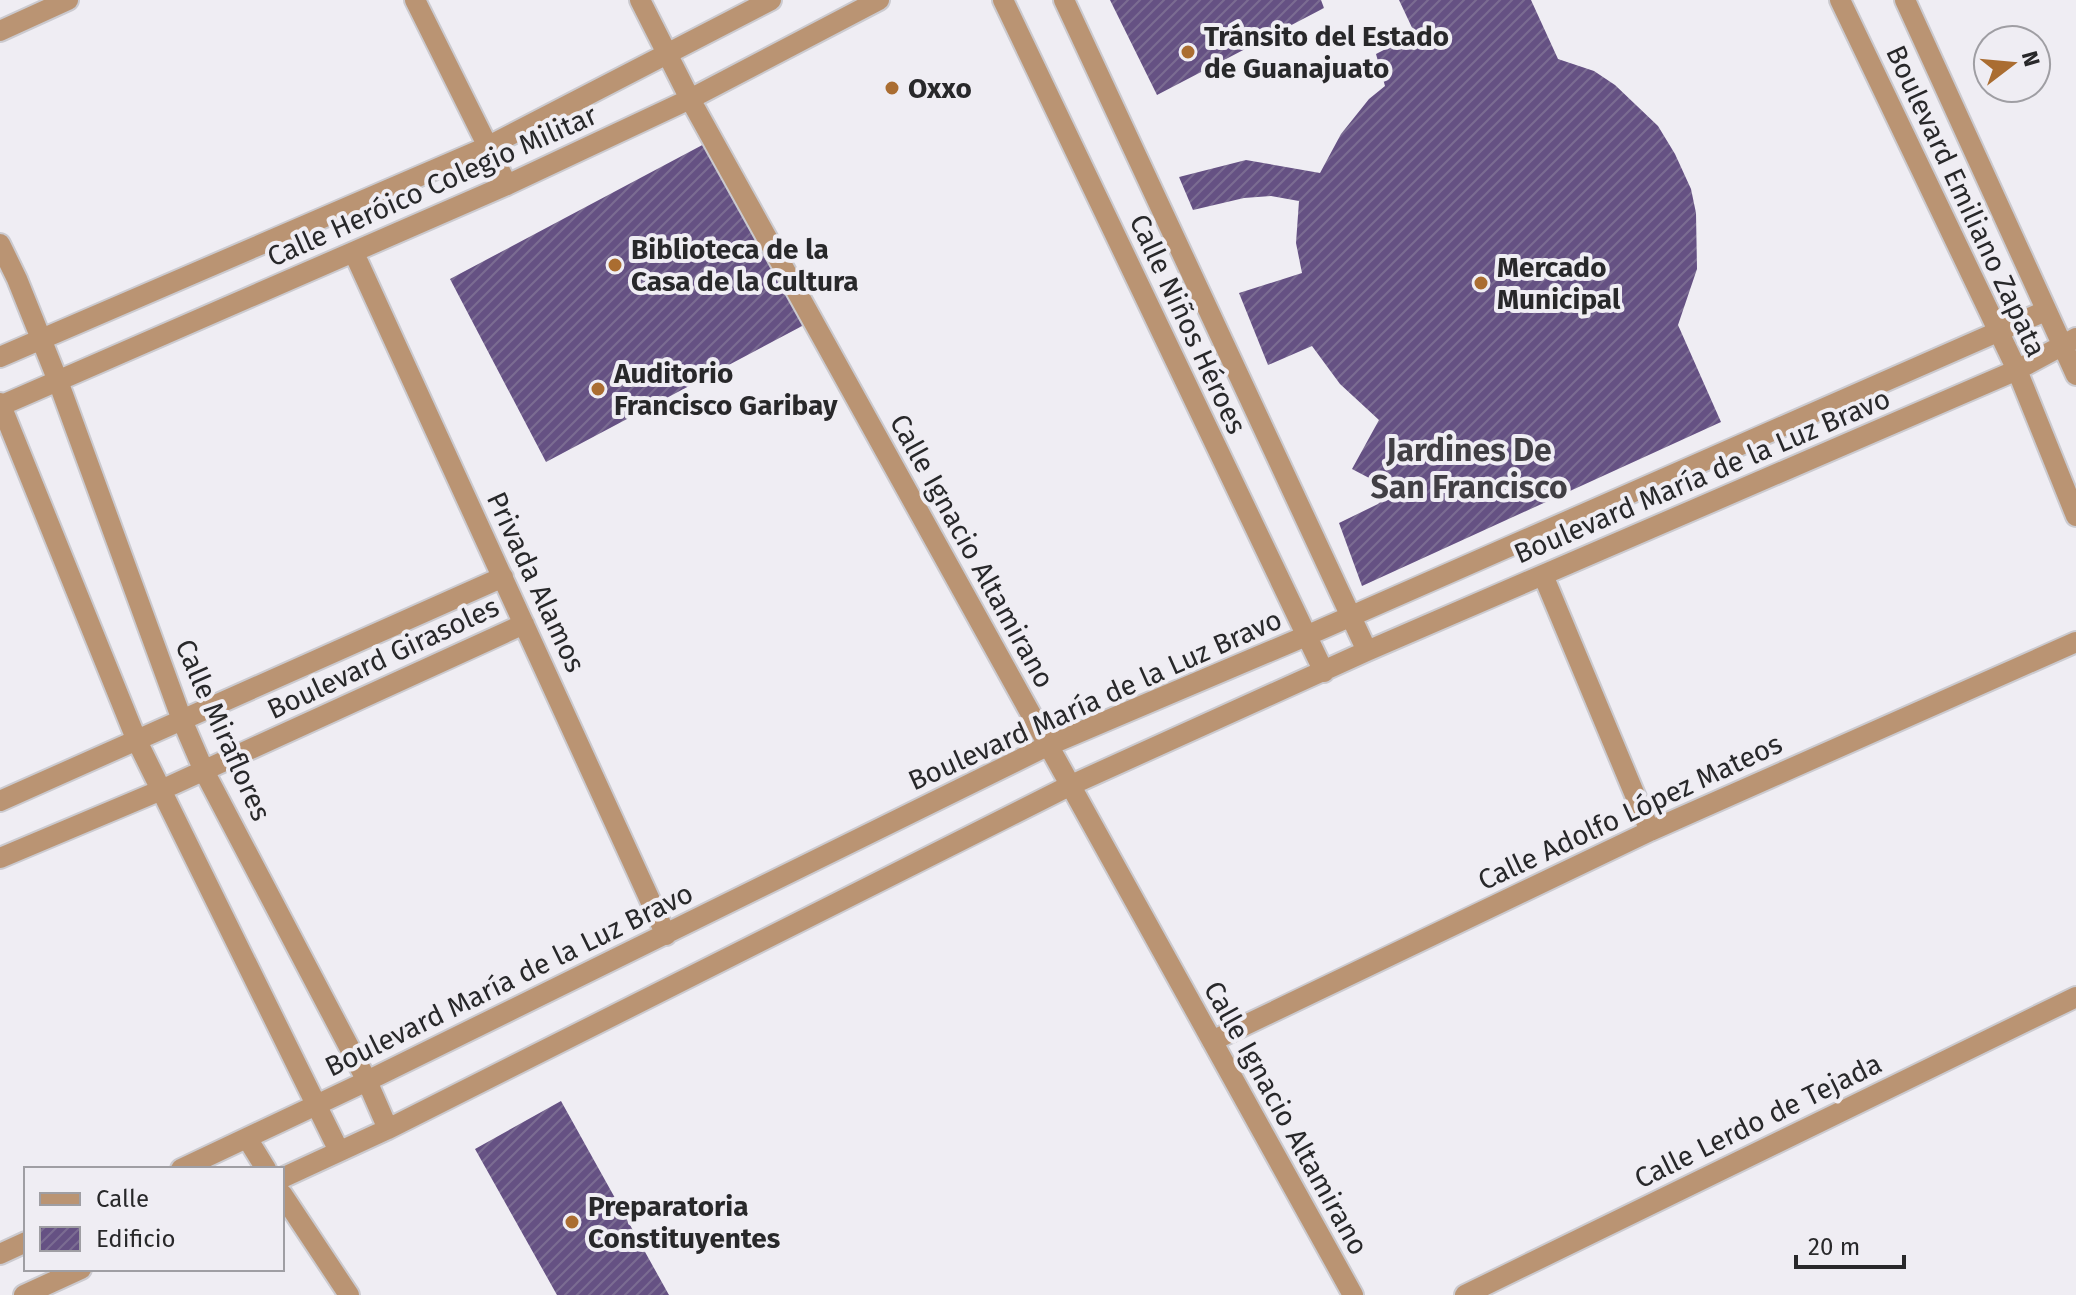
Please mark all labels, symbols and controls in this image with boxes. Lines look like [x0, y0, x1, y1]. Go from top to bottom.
place label: Tránsito del Estado de Guanajuato [1204, 20, 1449, 85]
north arrow [1972, 24, 2052, 104]
street label: Boulevard Emiliano Zapata [1879, 40, 2053, 362]
marker: Tránsito del Estado de Guanajuato [1179, 43, 1197, 61]
text: N [2016, 48, 2046, 69]
place label: Oxxo [908, 72, 972, 105]
marker: Oxxo [883, 79, 901, 97]
street label: Calle Heróico Colegio Militar [262, 98, 602, 274]
street label: Calle Niños Héroes [1123, 209, 1253, 439]
place label: Biblioteca de la Casa de la Cultura [631, 233, 859, 298]
place label: Mercado Municipal [1497, 251, 1621, 316]
marker: Biblioteca de la Casa de la Cultura [606, 256, 624, 274]
marker: Mercado Municipal [1472, 274, 1490, 292]
place label: Auditorio Francisco Garibay [613, 357, 838, 422]
marker: Auditorio Francisco Garibay [589, 380, 607, 398]
street label: Boulevard María de la Luz Bravo [1509, 382, 1895, 570]
street label: Calle Ignacio Altamirano [883, 408, 1061, 694]
district label: Jardines De San Francisco [1370, 431, 1568, 506]
street label: Privada Alamos [480, 487, 592, 677]
street label: Boulevard Girasoles [262, 590, 504, 726]
street label: Boulevard María de la Luz Bravo [903, 603, 1287, 797]
street label: Calle Miraflores [168, 634, 278, 826]
street label: Calle Adolfo López Mateos [1473, 727, 1787, 897]
street label: Boulevard María de la Luz Bravo [320, 876, 698, 1084]
street label: Calle Ignacio Altamirano [1197, 975, 1375, 1261]
street label: Calle Lerdo de Tejada [1629, 1047, 1887, 1195]
legend [24, 1167, 284, 1271]
text: Calle [96, 1185, 149, 1213]
place label: Preparatoria Constituyentes [588, 1190, 780, 1255]
marker: Preparatoria Constituyentes [563, 1213, 581, 1231]
scale bar [1796, 1219, 1904, 1269]
text: Edificio [96, 1225, 176, 1253]
text: 20 m [1808, 1233, 1860, 1261]

